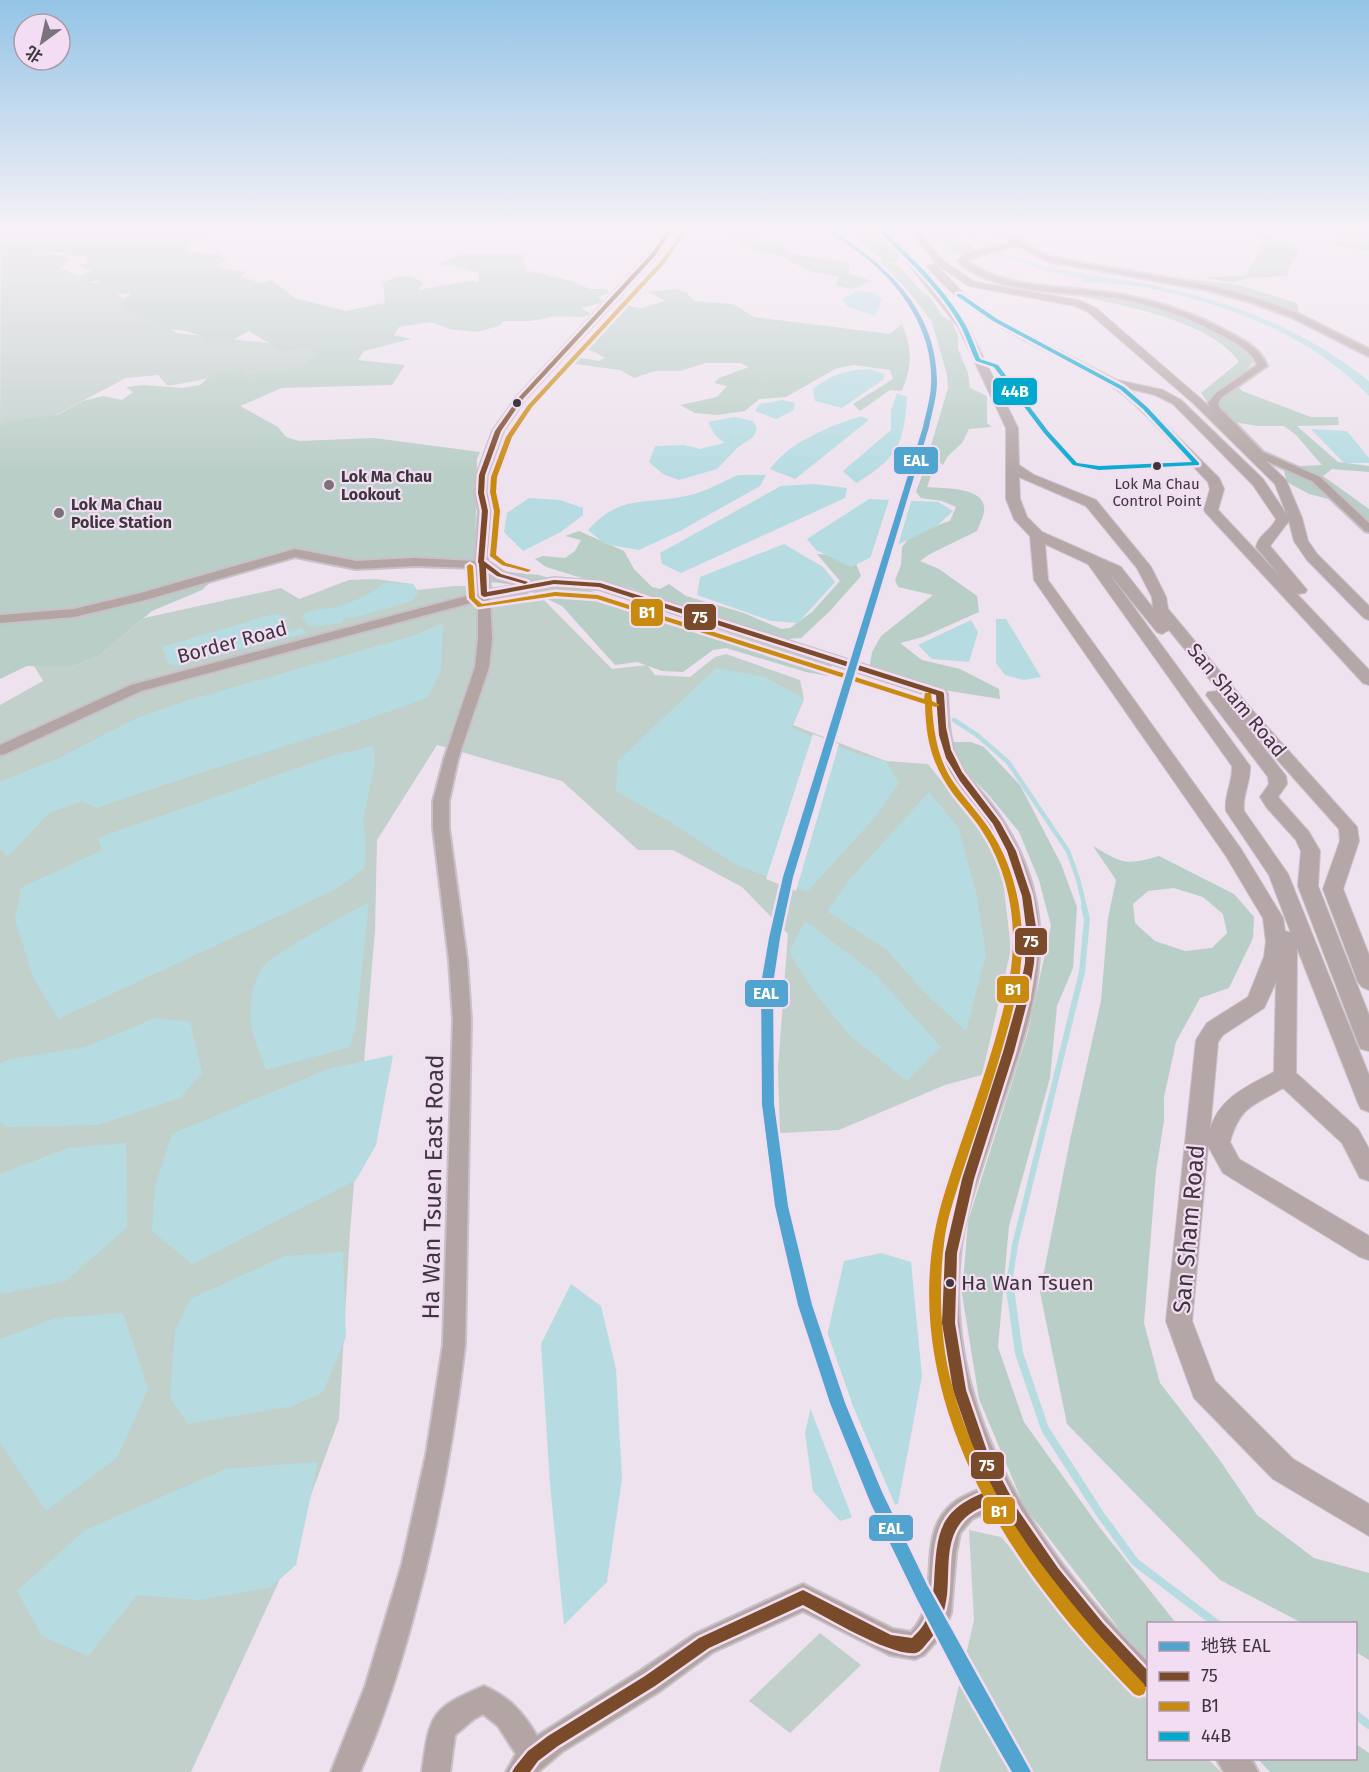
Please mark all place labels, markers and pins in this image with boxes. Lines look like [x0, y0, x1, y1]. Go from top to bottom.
unlabelled marker [511, 397, 523, 409]
marker: Lok Ma Chau Control Point [1151, 460, 1163, 472]
place label: Lok Ma Chau Lookout [341, 467, 432, 504]
place label: Lok Ma Chau Control Point [1113, 475, 1202, 510]
marker: Lok Ma Chau Lookout [322, 478, 336, 492]
place label: Lok Ma Chau Police Station [71, 495, 172, 532]
marker: Lok Ma Chau Police Station [52, 506, 66, 520]
place label: Ha Wan Tsuen [961, 1270, 1094, 1296]
marker: Ha Wan Tsuen [944, 1277, 956, 1289]

